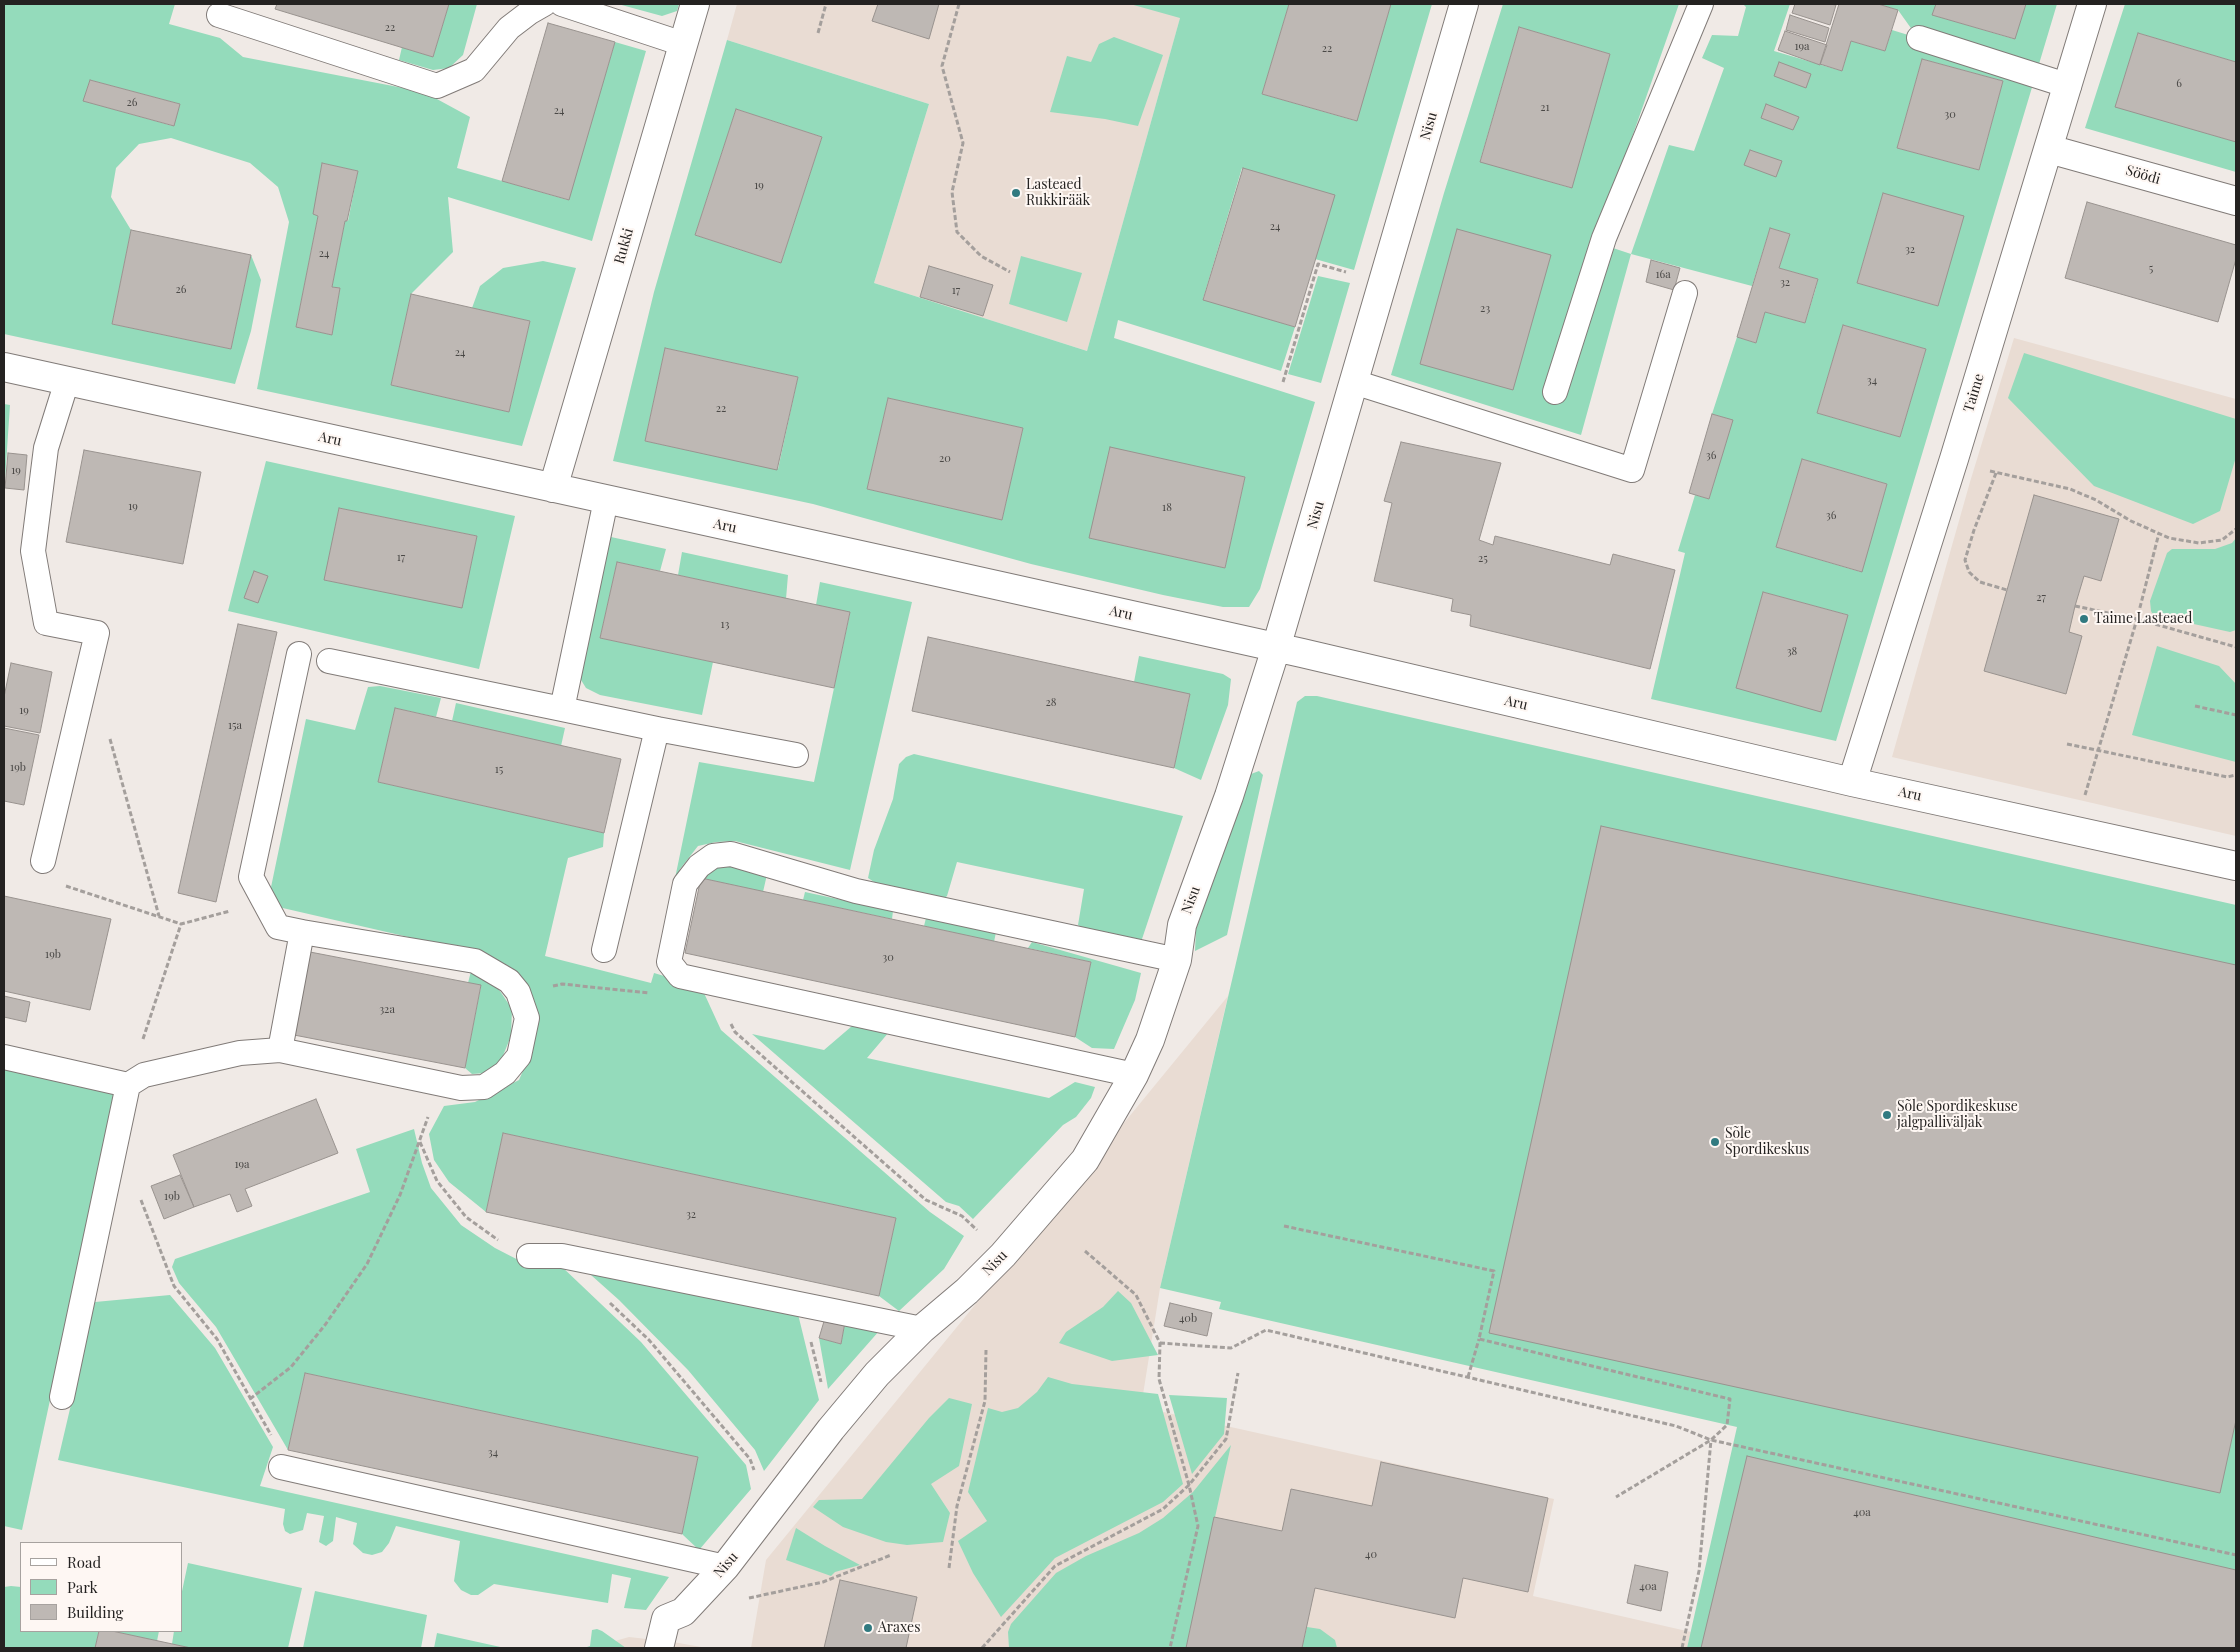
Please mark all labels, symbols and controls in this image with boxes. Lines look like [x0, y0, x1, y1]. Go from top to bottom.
house number: 22 [385, 21, 395, 35]
house number: 19a [1794, 40, 1810, 54]
house number: 22 [1322, 42, 1332, 56]
house number: 6 [2176, 77, 2182, 91]
house number: 26 [127, 96, 137, 110]
house number: 21 [1540, 101, 1550, 115]
house number: 24 [554, 104, 564, 118]
house number: 30 [1944, 108, 1956, 122]
street label: Nisu [1417, 110, 1441, 142]
street label: Söödi [2124, 162, 2162, 188]
place label: Lasteaed Rukkirääk [1026, 177, 1090, 210]
house number: 19 [754, 179, 764, 193]
marker: Lasteaed Rukkirääk [1010, 187, 1022, 199]
house number: 24 [1270, 220, 1280, 234]
street label: Rukki [611, 226, 637, 266]
house number: 32 [1905, 243, 1915, 257]
house number: 24 [319, 247, 329, 261]
house number: 5 [2149, 262, 2153, 276]
house number: 16a [1655, 268, 1671, 282]
house number: 32 [1780, 276, 1790, 290]
house number: 26 [176, 283, 186, 297]
house number: 17 [952, 284, 960, 298]
house number: 23 [1480, 302, 1490, 316]
house number: 24 [455, 346, 465, 360]
street label: Taime [1960, 372, 1988, 414]
house number: 34 [1867, 374, 1877, 388]
house number: 22 [716, 402, 726, 416]
street label: Aru [317, 428, 343, 450]
house number: 36 [1706, 449, 1716, 463]
house number: 20 [939, 452, 951, 466]
house number: 19 [11, 464, 21, 478]
street label: Nisu [1304, 499, 1328, 531]
house number: 19 [128, 500, 138, 514]
house number: 18 [1162, 501, 1172, 515]
house number: 36 [1826, 509, 1836, 523]
street label: Aru [712, 515, 738, 537]
house number: 17 [397, 551, 405, 565]
house number: 25 [1478, 552, 1488, 566]
house number: 27 [2036, 591, 2046, 605]
street label: Aru [1108, 602, 1134, 624]
place label: Taime Lasteaed [2094, 611, 2192, 627]
marker: Taime Lasteaed [2078, 613, 2090, 625]
house number: 13 [721, 618, 729, 632]
house number: 38 [1787, 645, 1797, 659]
street label: Aru [1503, 692, 1529, 714]
house number: 28 [1046, 696, 1056, 710]
house number: 19 [19, 704, 29, 718]
house number: 15a [228, 719, 242, 733]
house number: 19b [10, 761, 26, 775]
house number: 15 [495, 763, 503, 777]
street label: Aru [1897, 783, 1923, 805]
street label: Nisu [1178, 884, 1204, 916]
house number: 19b [45, 948, 61, 962]
house number: 30 [882, 951, 894, 965]
house number: 32a [379, 1003, 395, 1017]
place label: Sõle Spordikeskuse jalgpalliväljak [1897, 1099, 2018, 1132]
marker: Sõle Spordikeskuse jalgpalliväljak [1881, 1109, 1893, 1121]
place label: Sõle Spordikeskus [1725, 1126, 1809, 1158]
marker: Sõle Spordikeskus [1709, 1136, 1721, 1148]
house number: 19a [234, 1158, 250, 1172]
house number: 19b [164, 1190, 180, 1204]
house number: 32 [686, 1208, 696, 1222]
street label: Nisu [979, 1247, 1011, 1279]
house number: 40b [1179, 1312, 1197, 1326]
house number: 34 [488, 1446, 498, 1460]
house number: 40a [1853, 1506, 1871, 1520]
legend [20, 1542, 182, 1632]
house number: 40 [1365, 1548, 1377, 1562]
street label: Nisu [710, 1549, 742, 1581]
text: Road [67, 1552, 101, 1572]
text: Park [67, 1577, 98, 1597]
house number: 40a [1639, 1580, 1657, 1594]
text: Building [67, 1602, 123, 1622]
place label: Araxes [878, 1620, 920, 1636]
marker: Araxes [862, 1622, 874, 1634]

